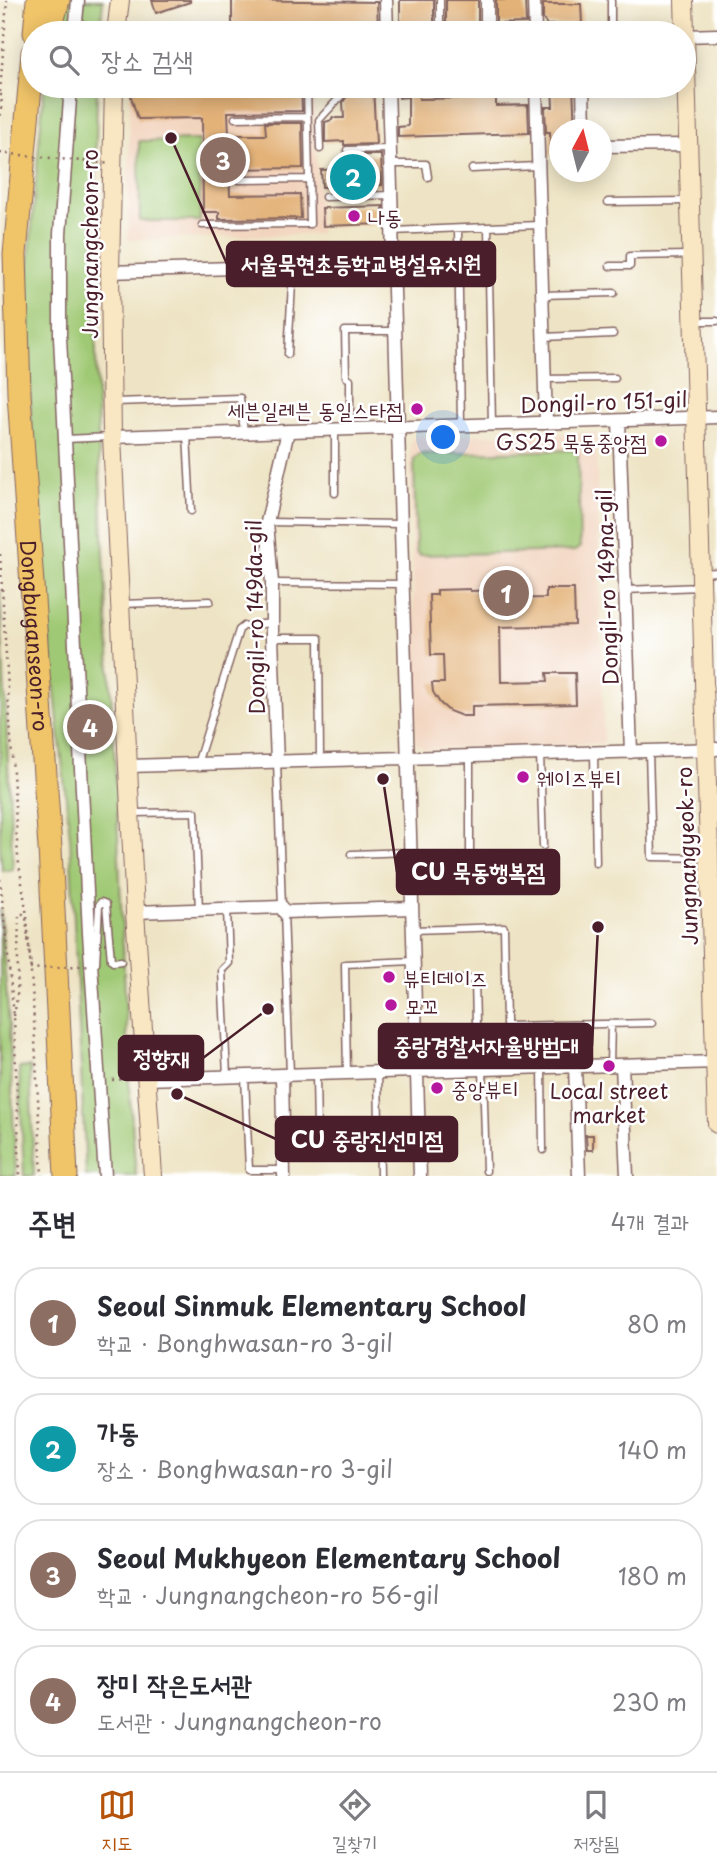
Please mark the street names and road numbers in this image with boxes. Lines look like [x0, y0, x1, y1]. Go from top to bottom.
street label: Jungnangcheon-ro [73, 149, 105, 339]
street label: Dongil-ro 151-gil [520, 382, 688, 420]
street label: Dongil-ro 149na-gil [587, 489, 625, 685]
street label: Dongil-ro 149da-gil [236, 519, 272, 715]
street label: Dongbuganseon-ro [13, 539, 58, 732]
street label: Jungnangyeok-ro [667, 766, 705, 946]

